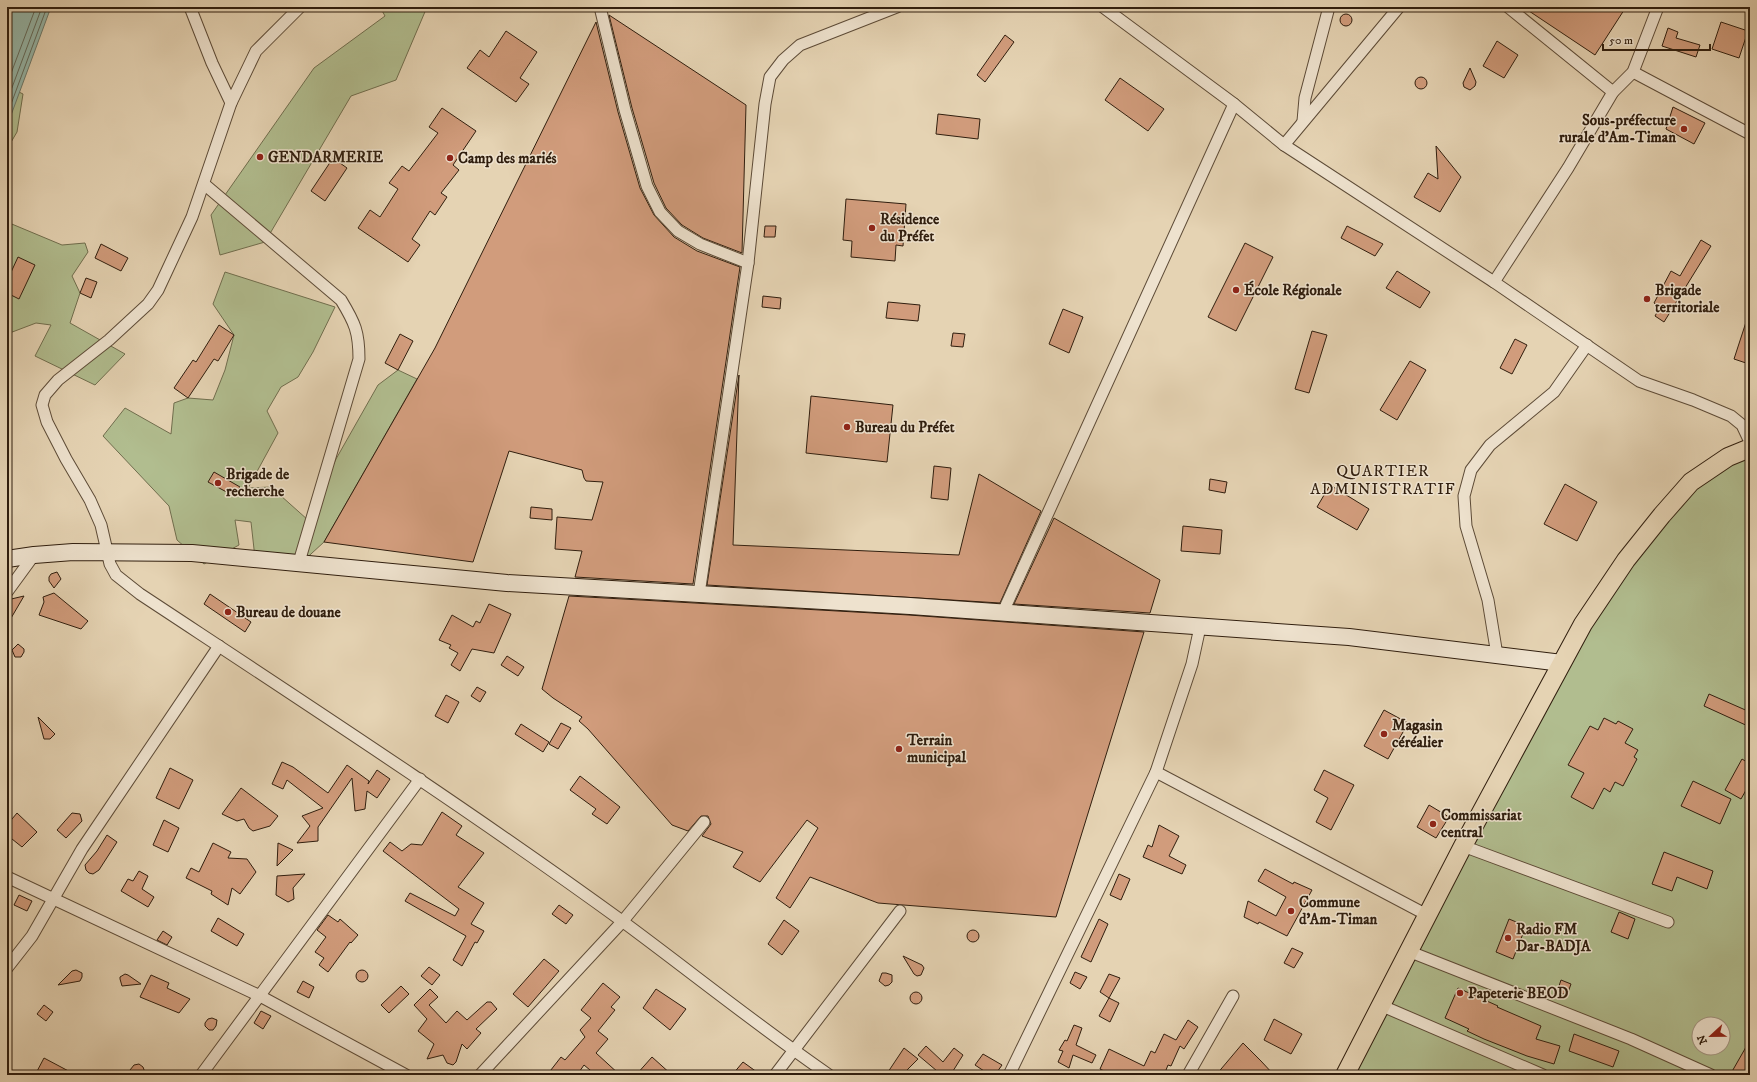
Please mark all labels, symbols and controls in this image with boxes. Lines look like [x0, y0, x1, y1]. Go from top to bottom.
scale bar [1603, 26, 1710, 52]
text: 50 m [1609, 33, 1633, 48]
place label: Sous-préfecture rurale d'Am-Timan [1559, 111, 1677, 147]
marker: Sous-préfecture rurale d'Am-Timan [1679, 124, 1689, 134]
place label: GENDARMERIE [268, 148, 383, 167]
place label: Camp des mariés [458, 149, 557, 168]
marker: GENDARMERIE [255, 152, 265, 162]
marker: Camp des mariés [445, 153, 455, 163]
place label: Résidence du Préfet [880, 210, 940, 246]
marker: Résidence du Préfet [867, 223, 877, 233]
place label: École Régionale [1244, 280, 1342, 300]
place label: Brigade territoriale [1655, 281, 1720, 317]
marker: École Régionale [1231, 285, 1241, 295]
marker: Brigade territoriale [1642, 294, 1652, 304]
place label: Bureau du Préfet [855, 418, 955, 437]
marker: Bureau du Préfet [842, 422, 852, 432]
district label: QUARTIER ADMINISTRATIF [1310, 461, 1456, 499]
place label: Brigade de recherche [226, 465, 290, 501]
marker: Brigade de recherche [213, 478, 223, 488]
place label: Bureau de douane [236, 603, 341, 622]
marker: Bureau de douane [223, 607, 233, 617]
place label: Magasin céréalier [1392, 716, 1443, 752]
marker: Magasin céréalier [1379, 729, 1389, 739]
place label: Terrain municipal [906, 731, 966, 767]
marker: Terrain municipal [894, 744, 904, 754]
place label: Commissariat central [1441, 806, 1522, 842]
marker: Commissariat central [1428, 819, 1438, 829]
place label: Commune d'Am-Timan [1299, 893, 1378, 929]
marker: Commune d'Am-Timan [1286, 906, 1296, 916]
place label: Radio FM Dar-BADJA [1516, 920, 1591, 956]
marker: Radio FM Dar-BADJA [1503, 933, 1513, 943]
place label: Papeterie BEOD [1468, 984, 1568, 1003]
marker: Papeterie BEOD [1455, 988, 1465, 998]
north arrow [1691, 1016, 1731, 1056]
text: N [1694, 1033, 1711, 1046]

